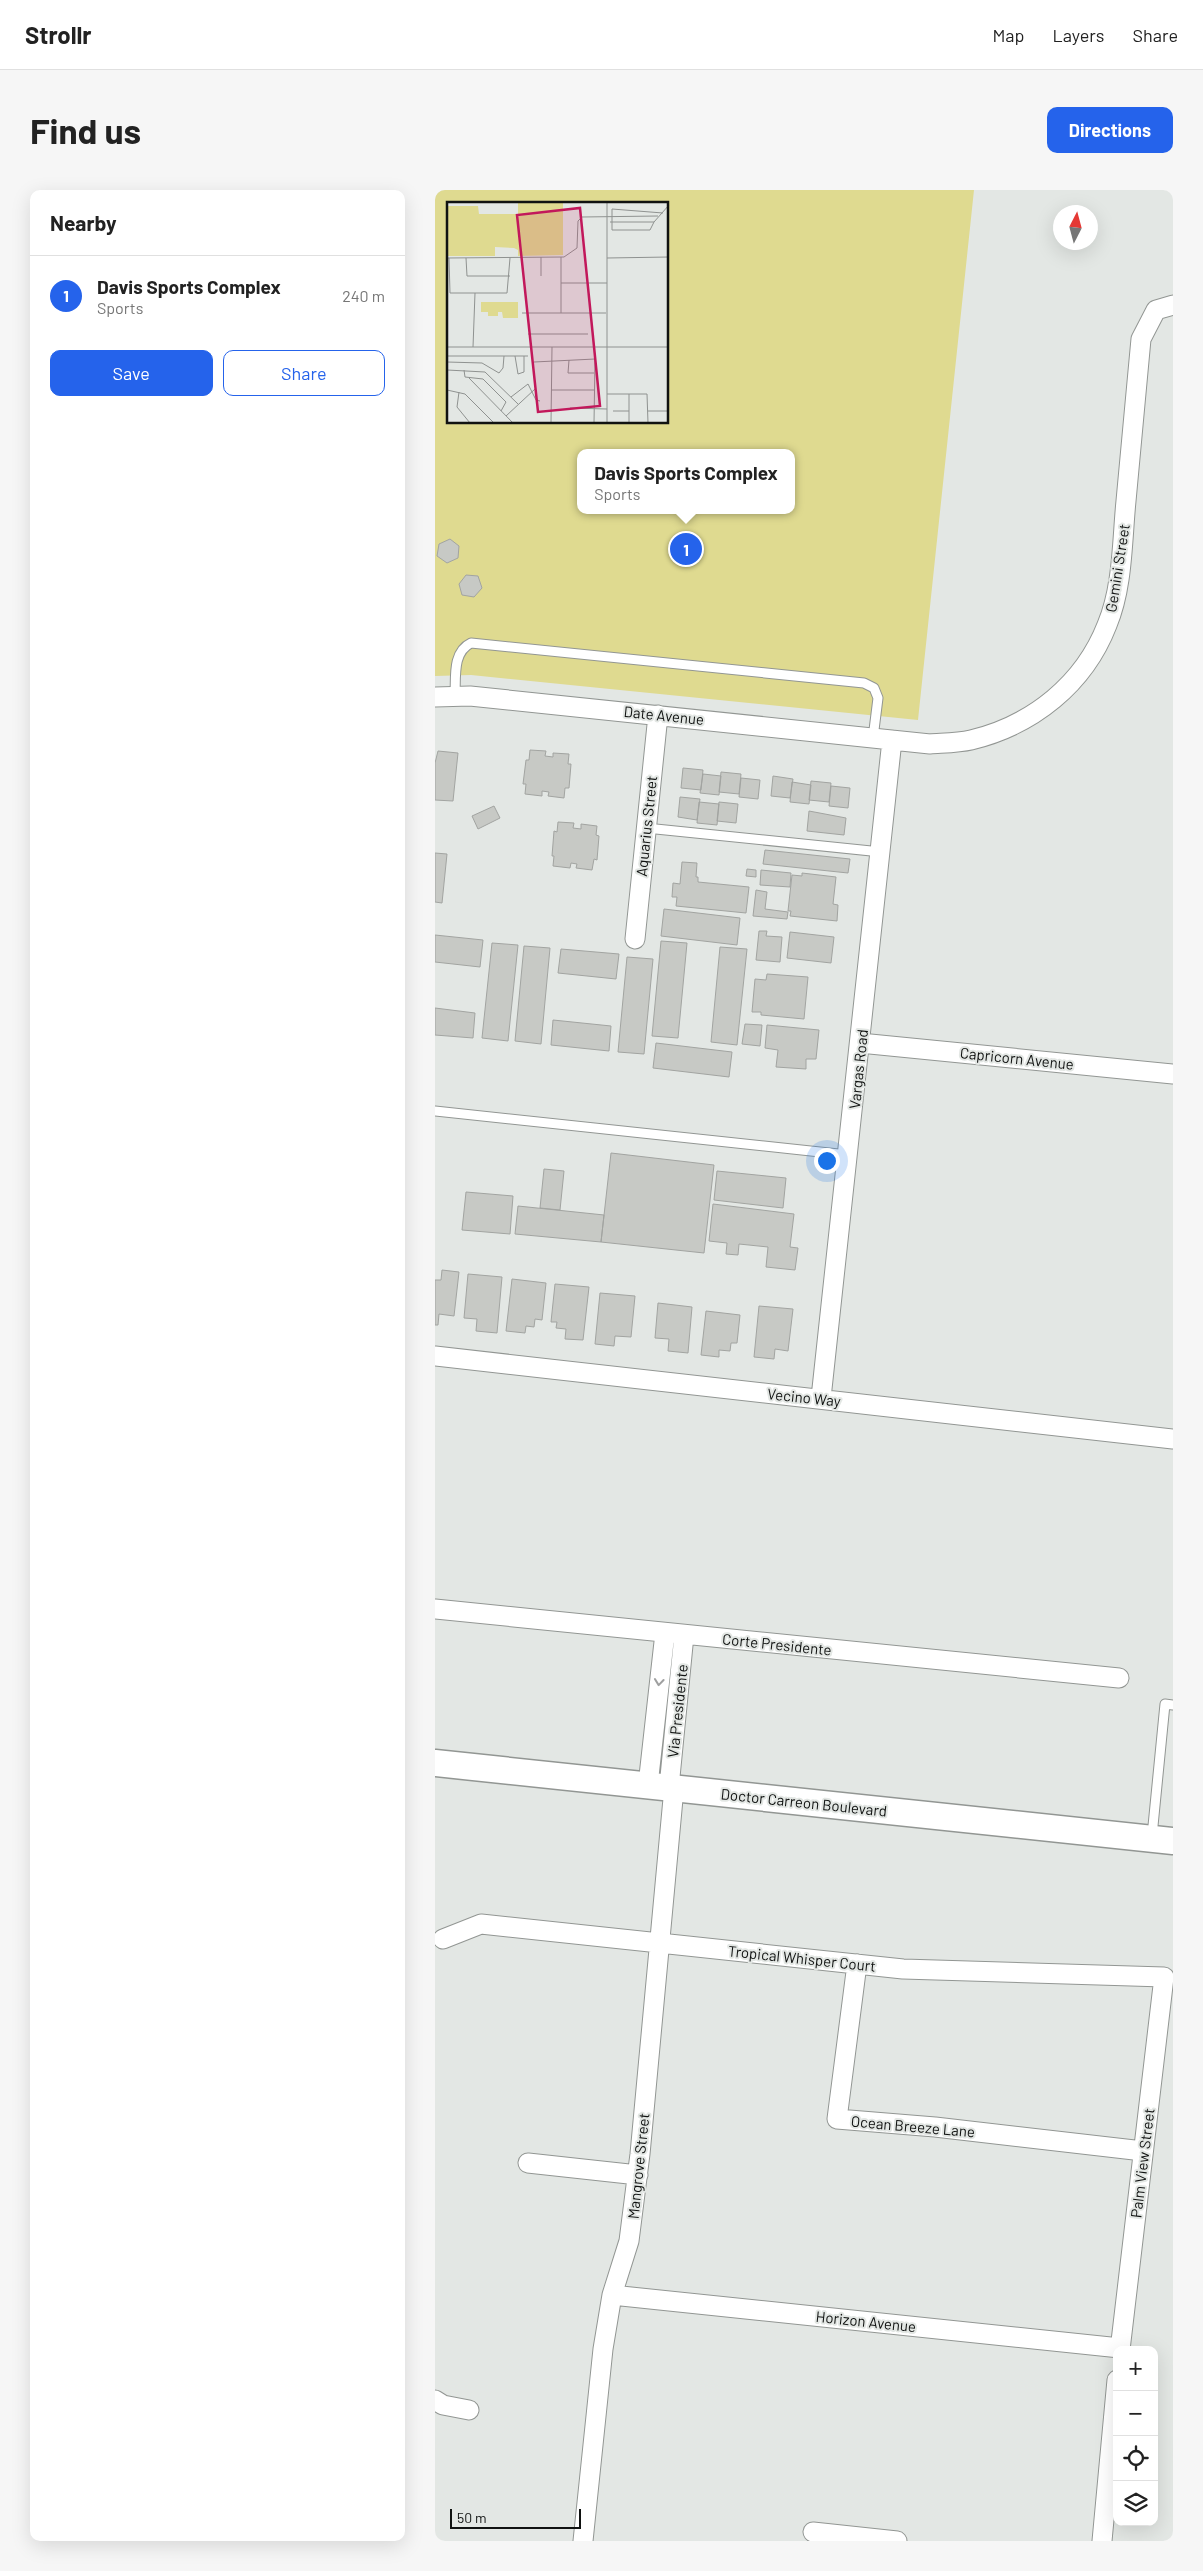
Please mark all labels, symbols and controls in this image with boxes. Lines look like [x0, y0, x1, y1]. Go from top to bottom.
text: Strollr [25, 20, 92, 49]
text: Map [992, 24, 1024, 46]
text: Layers [1052, 24, 1105, 46]
text: Share [1133, 24, 1178, 46]
button: Directions [1047, 107, 1173, 153]
text: Find us [30, 109, 141, 151]
inset map [447, 202, 669, 424]
north arrow [1053, 205, 1098, 250]
text: Nearby [50, 210, 116, 235]
text: Davis Sports Complex [97, 275, 281, 298]
text: 1 [63, 286, 69, 305]
text: 240 m [342, 286, 385, 305]
text: Sports [97, 298, 143, 317]
button: Save [50, 350, 213, 396]
button: Share [223, 350, 385, 396]
popup [577, 449, 795, 514]
text: Davis Sports Complex [594, 461, 778, 484]
text: Sports [594, 484, 641, 503]
street label: Gemini Street [1101, 523, 1133, 613]
pin: 1 [670, 530, 702, 568]
street label: Date Avenue [623, 702, 705, 728]
street label: Aquarius Street [632, 775, 660, 877]
street label: Vargas Road [845, 1028, 871, 1110]
street label: Capricorn Avenue [959, 1043, 1075, 1073]
your location [814, 1148, 840, 1174]
street label: Vecino Way [766, 1384, 842, 1410]
street label: Corte Presidente [721, 1629, 833, 1659]
street label: Via Presidente [663, 1663, 691, 1759]
one-way arrow [654, 1678, 665, 1686]
street label: Doctor Carreon Boulevard [720, 1784, 888, 1820]
street label: Tropical Whisper Court [727, 1941, 877, 1975]
street label: Palm View Street [1126, 2107, 1158, 2219]
street label: Mangrove Street [623, 2112, 653, 2220]
street label: Ocean Breeze Lane [850, 2112, 976, 2140]
street label: Horizon Avenue [815, 2307, 917, 2335]
map controls [1113, 2346, 1158, 2526]
button: + [1113, 2346, 1158, 2391]
button: − [1113, 2391, 1158, 2436]
button: locate [1113, 2436, 1158, 2481]
button: layers [1113, 2481, 1158, 2526]
scale bar [450, 2506, 581, 2529]
text: 50 m [457, 2509, 486, 2526]

